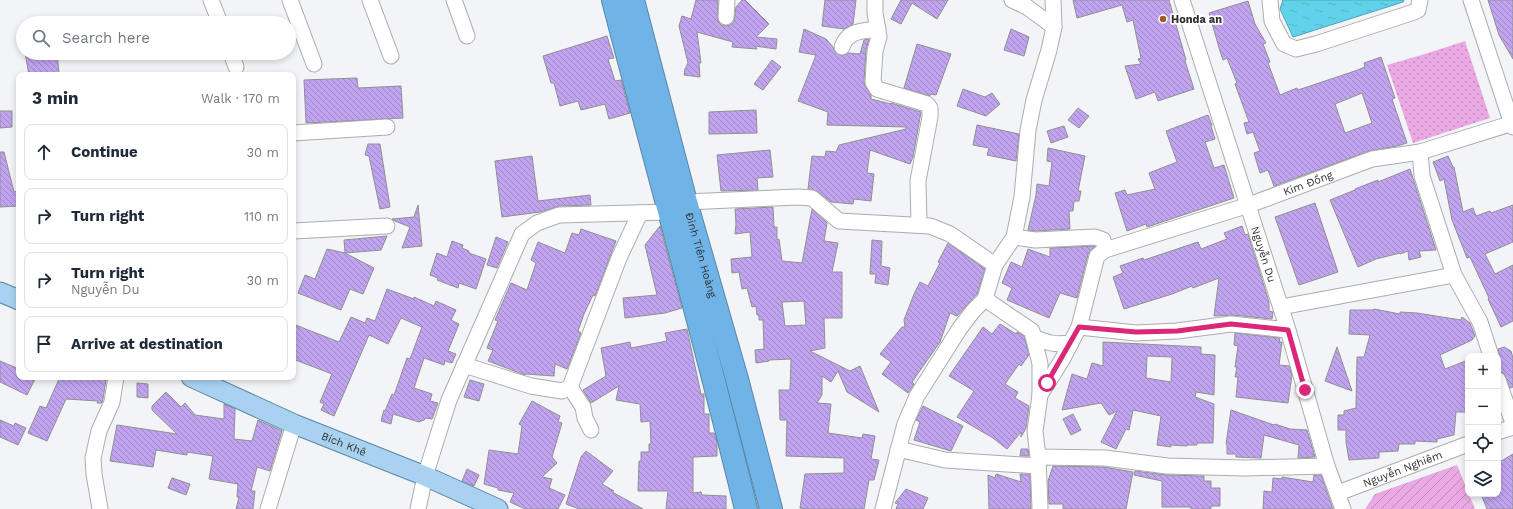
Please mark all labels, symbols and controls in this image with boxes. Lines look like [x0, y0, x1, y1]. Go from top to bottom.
place label: Honda an [1171, 13, 1222, 26]
marker: Honda an [1158, 14, 1168, 24]
search box [16, 16, 296, 60]
icon: search [30, 27, 52, 49]
text: Search here [62, 29, 150, 47]
text: 3 min [32, 88, 78, 108]
text: Walk · 170 m [201, 91, 280, 106]
icon: ahead [33, 141, 55, 163]
text: Continue [71, 143, 138, 161]
text: 30 m [247, 145, 279, 160]
street label: Kim Đồng [1281, 168, 1335, 198]
icon: right [33, 205, 55, 227]
text: Turn right [71, 207, 144, 225]
text: 110 m [244, 209, 279, 224]
street label: Đinh Tiên Hoàng [683, 211, 720, 299]
street label: Nguyễn Du [1249, 225, 1279, 284]
text: Turn right [71, 264, 144, 282]
icon: right [33, 269, 55, 291]
text: 30 m [247, 273, 279, 288]
text: Nguyễn Du [71, 282, 139, 297]
icon: arrive [33, 333, 55, 355]
text: Arrive at destination [71, 335, 223, 353]
map controls [1465, 353, 1501, 497]
button: + [1465, 353, 1501, 389]
route start [1038, 374, 1056, 392]
route end [1296, 381, 1314, 399]
button: − [1465, 389, 1501, 425]
button: locate [1465, 425, 1501, 461]
street label: Bích Khê [320, 429, 368, 459]
street label: Nguyễn Nghiêm [1361, 448, 1444, 489]
button: layers [1465, 461, 1501, 497]

